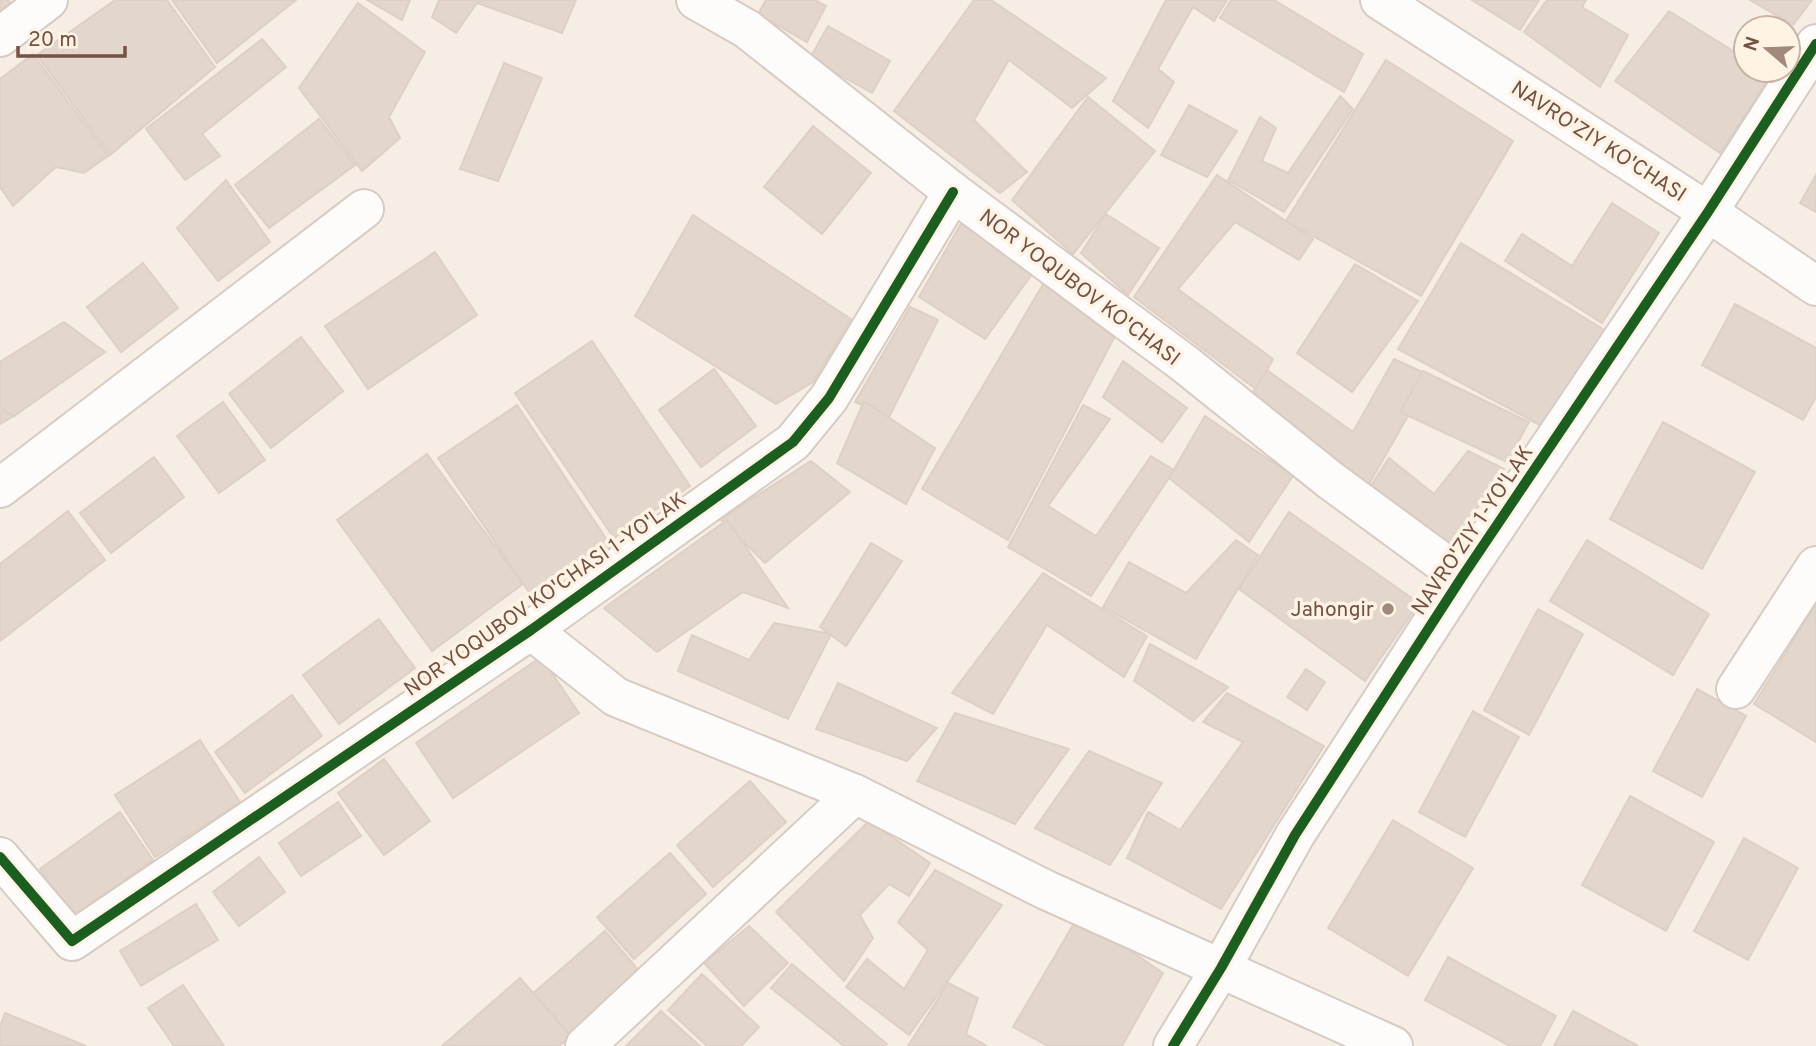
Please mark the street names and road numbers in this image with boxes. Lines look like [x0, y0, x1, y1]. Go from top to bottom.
street label: NAVRO'ZIY KO'CHASI [1505, 76, 1691, 209]
street label: NOR YOQUBOV KO'CHASI [973, 204, 1185, 373]
street label: NAVRO'ZIY 1-YO'LAK [1406, 441, 1540, 621]
street label: NOR YOQUBOV KO'CHASI 1-YO'LAK [399, 487, 692, 703]

